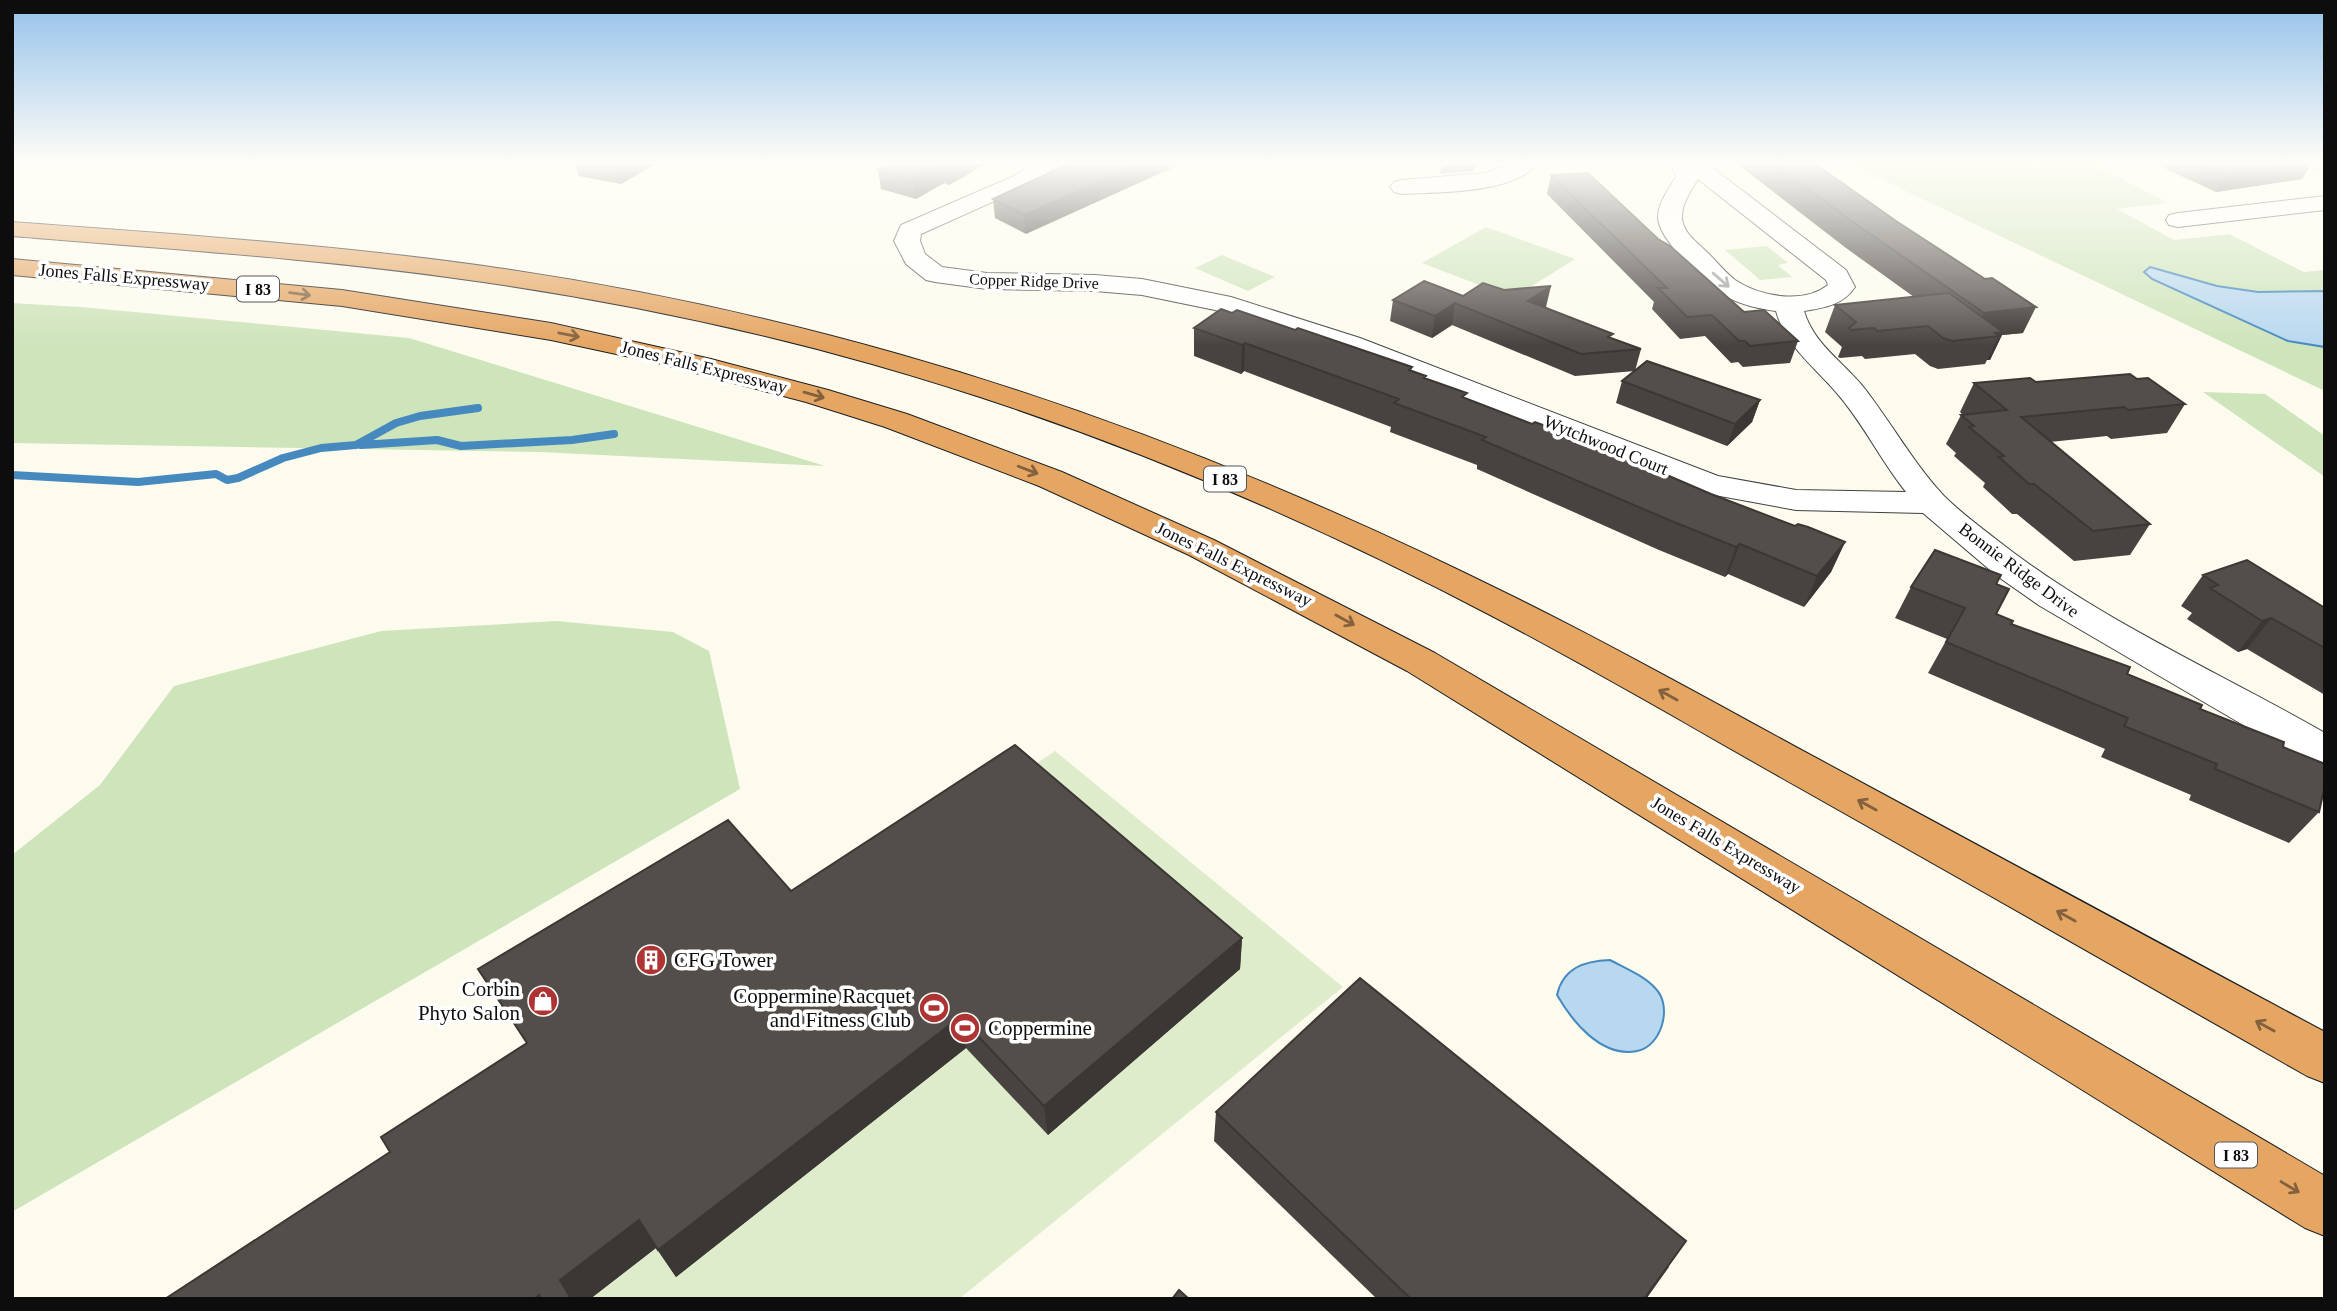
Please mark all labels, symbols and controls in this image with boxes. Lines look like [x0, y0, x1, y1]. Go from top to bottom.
street label: Jones Falls Expressway [38, 260, 210, 294]
street label: Copper Ridge Drive [969, 270, 1099, 293]
one-way arrow [1712, 272, 1730, 288]
road number: I 83 [237, 276, 279, 302]
one-way arrow [288, 287, 311, 300]
one-way arrow [557, 329, 580, 343]
street label: Jones Falls Expressway [619, 337, 789, 397]
one-way arrow [802, 390, 824, 403]
street label: Wytchwood Court [1541, 411, 1671, 479]
one-way arrow [1017, 465, 1039, 478]
road number: I 83 [1204, 466, 1246, 492]
street label: Jones Falls Expressway [1153, 518, 1315, 610]
street label: Bonnie Ridge Drive [1955, 518, 2083, 622]
one-way arrow [1334, 613, 1354, 627]
one-way arrow [1658, 688, 1679, 701]
street label: Jones Falls Expressway [1648, 792, 1804, 898]
one-way arrow [1857, 798, 1878, 811]
one-way arrow [2056, 909, 2077, 922]
building icon: CFG Tower [634, 943, 668, 977]
place label: CFG Tower [674, 948, 773, 972]
place label: Corbin Phyto Salon [418, 977, 520, 1025]
shop icon: Corbin Phyto Salon [526, 984, 560, 1018]
place label: Coppermine Racquet and Fitness Club [733, 984, 911, 1032]
sports icon: Coppermine Racquet and Fitness Club [917, 991, 951, 1025]
sports icon: Coppermine [948, 1011, 982, 1045]
place label: Coppermine [988, 1016, 1092, 1040]
one-way arrow [2255, 1019, 2276, 1032]
road number: I 83 [2215, 1142, 2257, 1168]
one-way arrow [2279, 1181, 2299, 1195]

